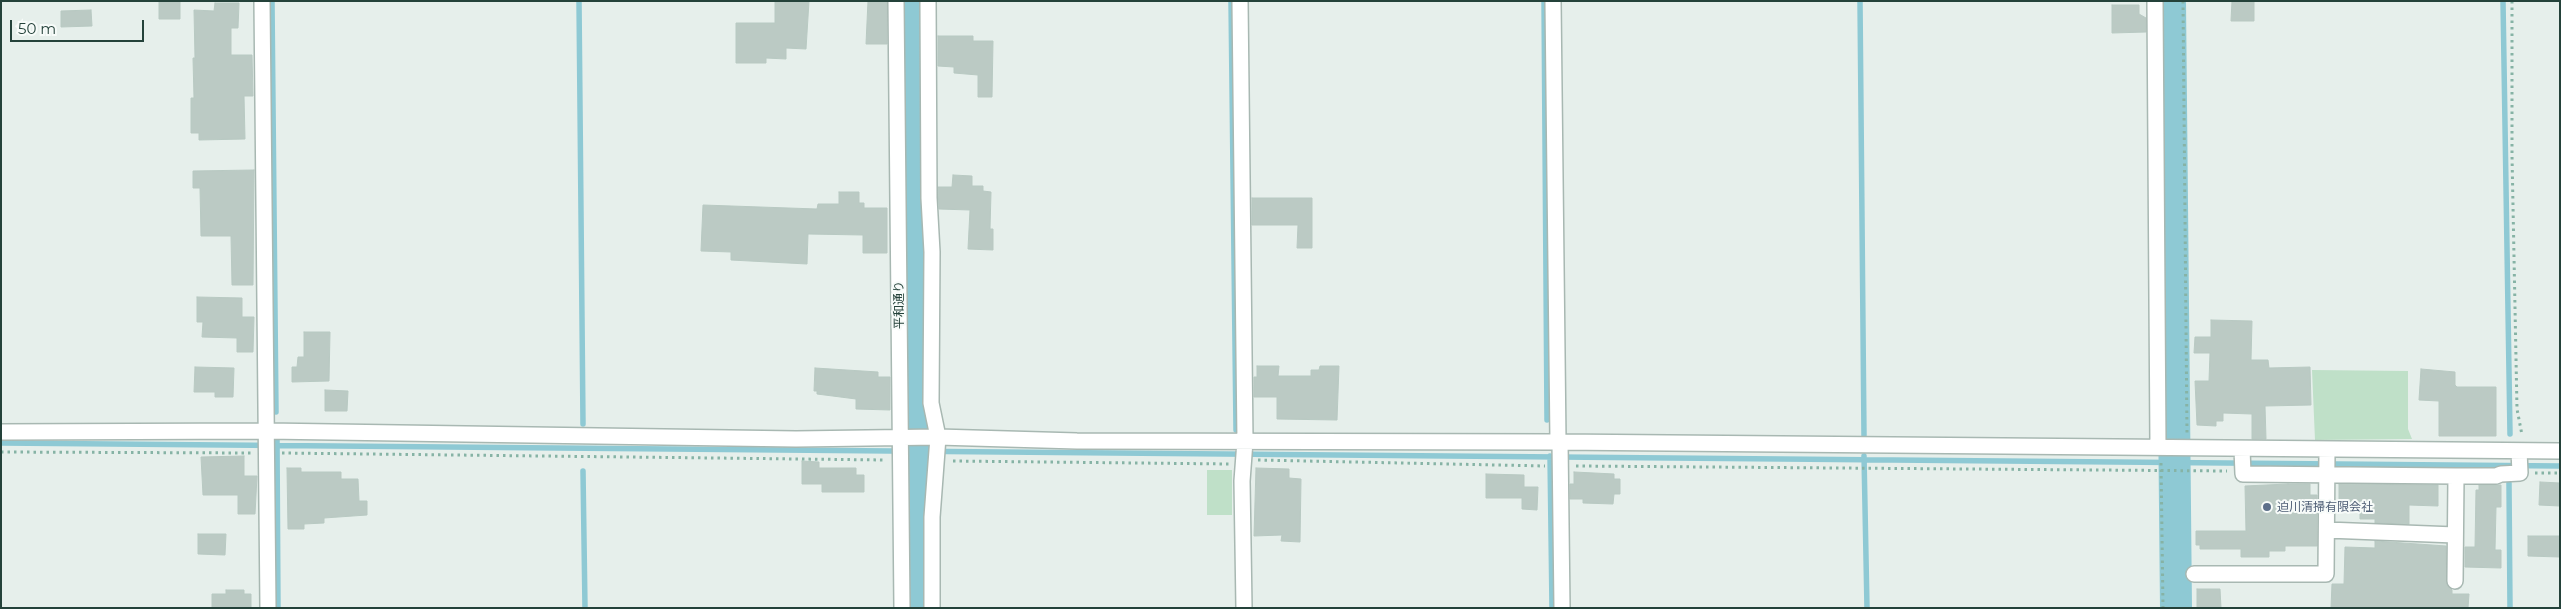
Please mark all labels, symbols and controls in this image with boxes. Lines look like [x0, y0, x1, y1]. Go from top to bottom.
scale bar [12, 10, 146, 42]
text: 50 m [18, 19, 56, 38]
street label: 平和通り [892, 281, 906, 329]
place label: 迫川清掃有限会社 [2277, 500, 2373, 514]
marker: 迫川清掃有限会社 [2261, 501, 2273, 513]

